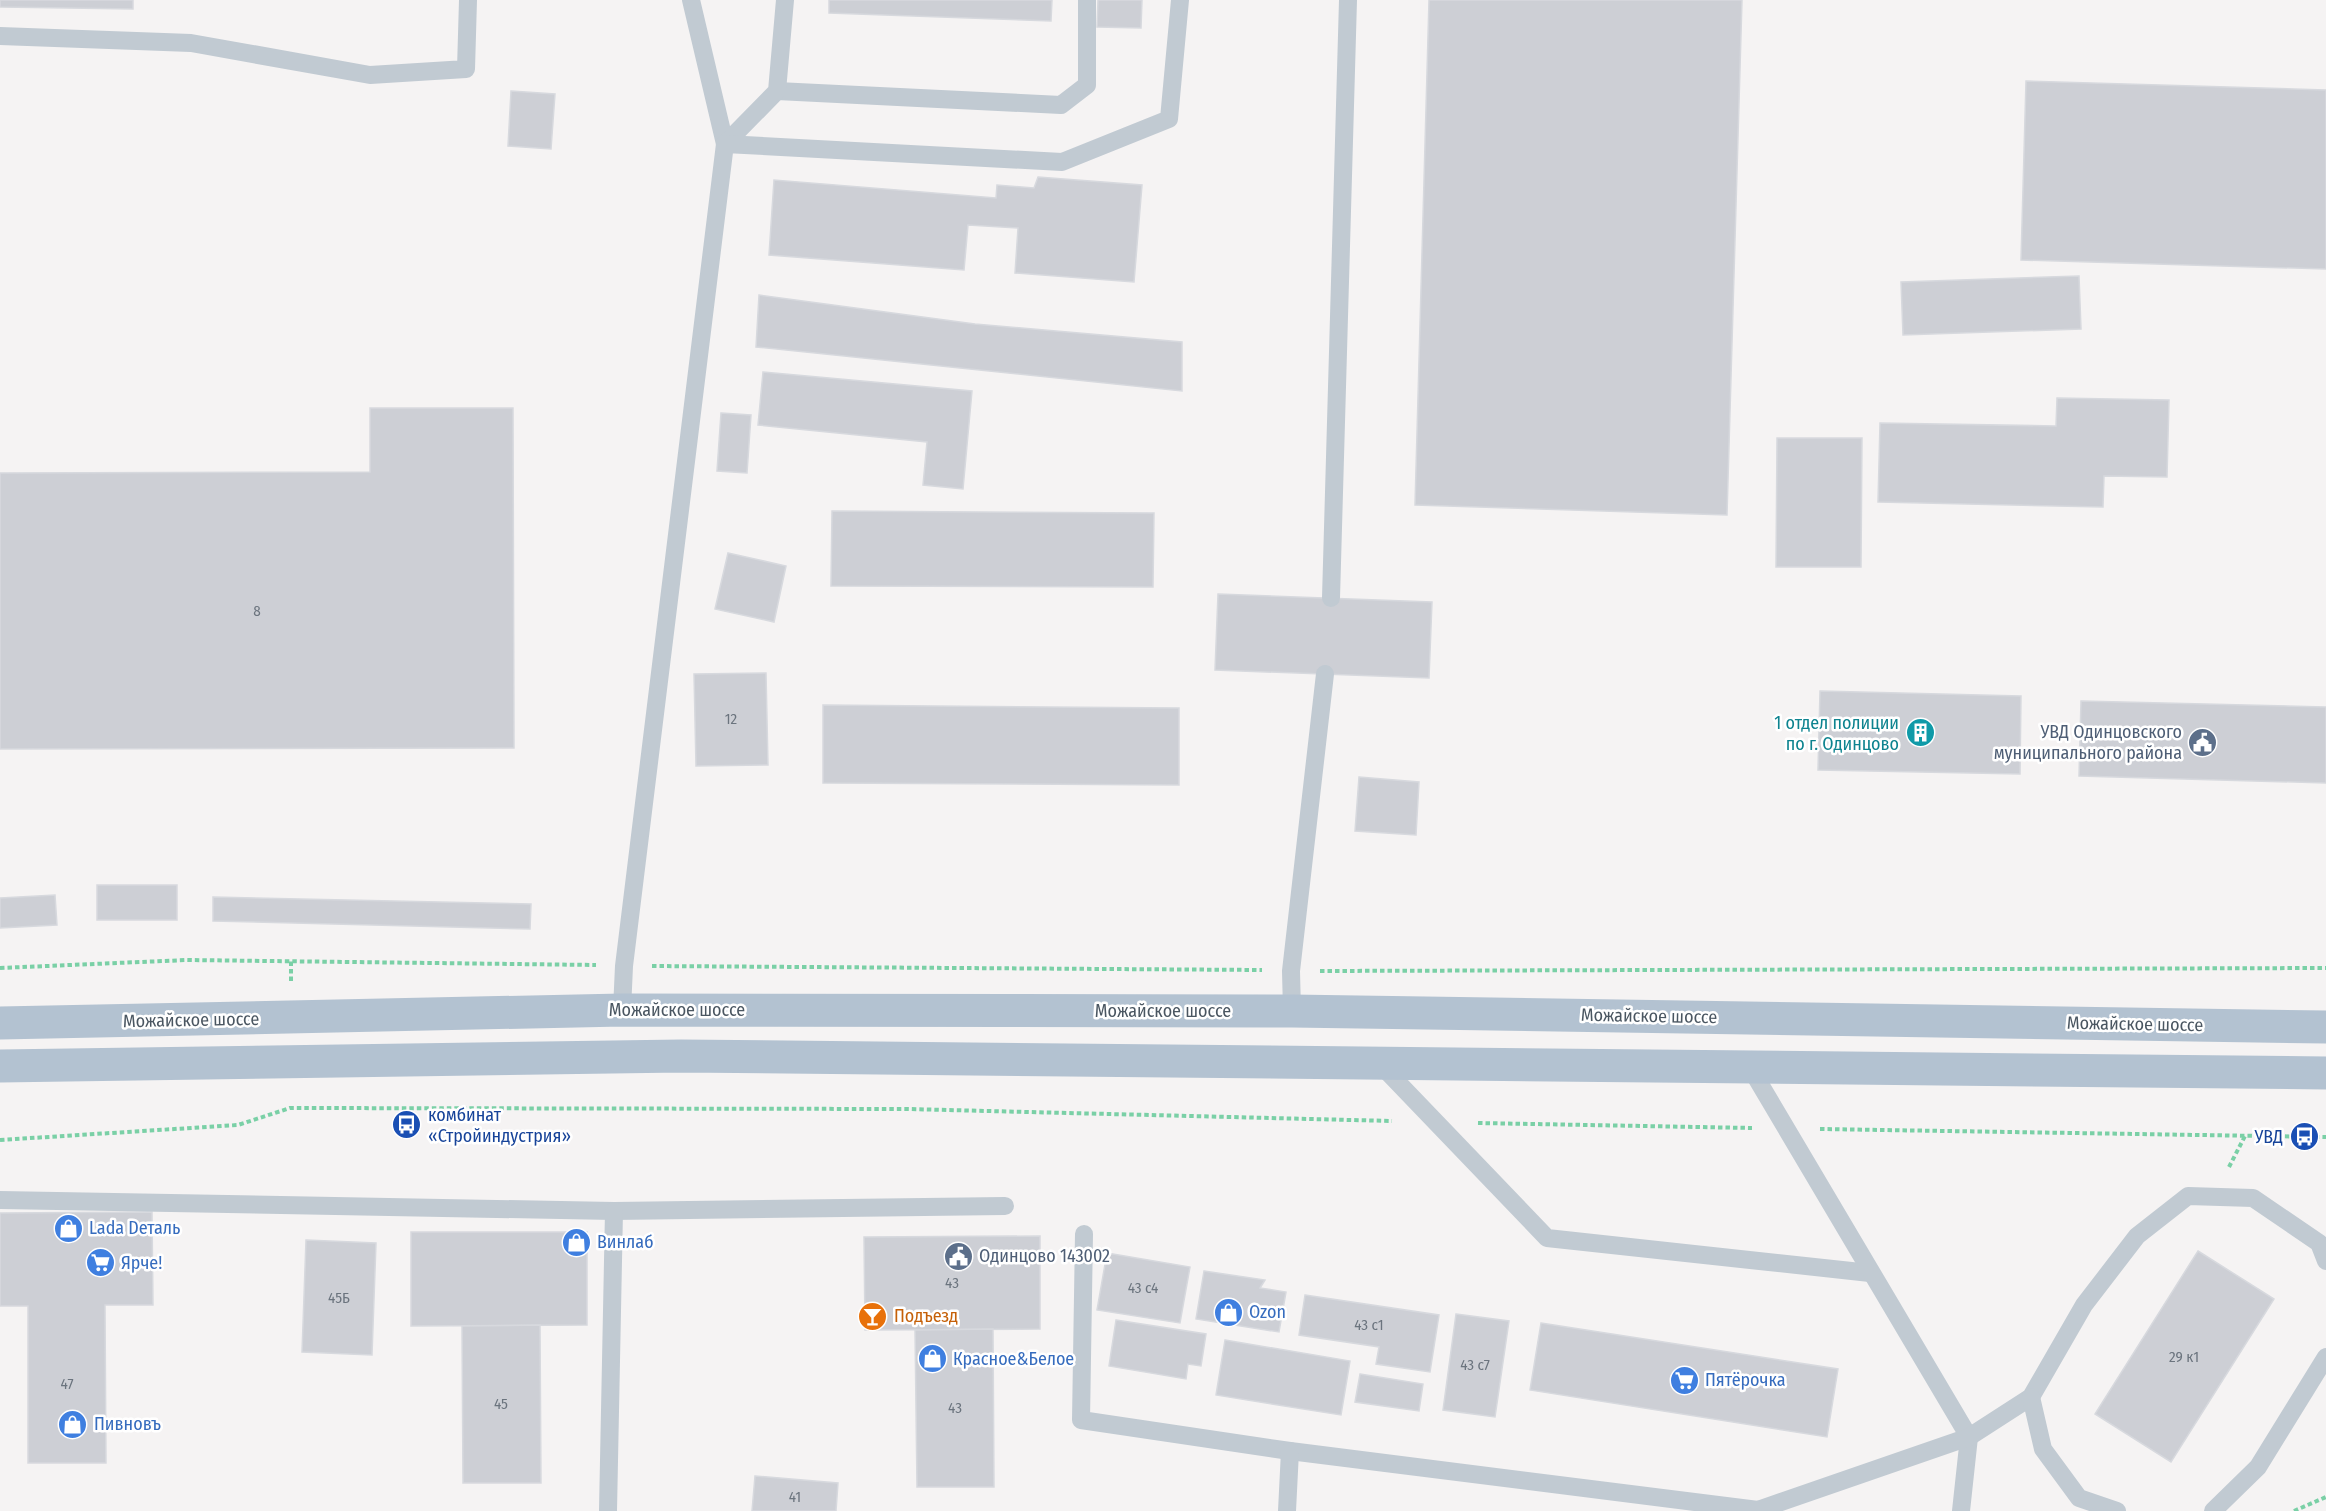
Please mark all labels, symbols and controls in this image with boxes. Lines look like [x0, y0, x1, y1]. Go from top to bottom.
house number: 8 [253, 602, 261, 620]
house number: 12 [725, 710, 738, 728]
place label: 1 отдел полиции по г. Одинцово [1774, 712, 1899, 755]
building icon: 1 отдел полиции по г. Одинцово [1904, 717, 1936, 749]
place label: УВД Одинцовского муниципального района [1994, 721, 2182, 764]
public building icon: УВД Одинцовского муниципального района [2187, 726, 2219, 758]
street label: Можайское шоссе [609, 999, 745, 1021]
street label: Можайское шоссе [1095, 1000, 1231, 1022]
street label: Можайское шоссе [1581, 1004, 1717, 1028]
street label: Можайское шоссе [123, 1008, 259, 1032]
street label: Можайское шоссе [2067, 1012, 2203, 1036]
place label: комбинат «Стройиндустрия» [428, 1104, 571, 1147]
bus stop icon: комбинат «Стройиндустрия» [391, 1109, 423, 1141]
bus stop icon: УВД [2288, 1121, 2320, 1153]
place label: УВД [2253, 1126, 2283, 1148]
shop icon: Lada Dеталь [52, 1212, 84, 1244]
place label: Lada Dеталь [89, 1217, 180, 1239]
shop icon: Винлаб [560, 1226, 592, 1258]
place label: Винлаб [597, 1231, 654, 1253]
public building icon: Одинцово 143002 [942, 1240, 974, 1272]
place label: Одинцово 143002 [979, 1245, 1110, 1267]
supermarket icon: Ярче! [84, 1247, 116, 1279]
place label: Ярче! [121, 1252, 162, 1274]
house number: 43 [945, 1274, 959, 1292]
house number: 43 с4 [1128, 1279, 1158, 1297]
house number: 45Б [328, 1289, 350, 1307]
shop icon: Ozon [1212, 1296, 1244, 1328]
bar icon: Подъезд [857, 1300, 889, 1332]
place label: Ozon [1249, 1301, 1286, 1323]
place label: Подъезд [894, 1305, 958, 1327]
house number: 43 с1 [1354, 1316, 1384, 1334]
shop icon: Красное&Белое [916, 1343, 948, 1375]
place label: Красное&Белое [953, 1348, 1074, 1370]
house number: 29 к1 [2169, 1348, 2199, 1366]
house number: 43 с7 [1460, 1356, 1490, 1374]
supermarket icon: Пятёрочка [1668, 1364, 1700, 1396]
place label: Пятёрочка [1705, 1369, 1786, 1391]
house number: 47 [60, 1375, 74, 1393]
house number: 45 [494, 1395, 508, 1413]
house number: 43 [948, 1399, 962, 1417]
shop icon: Пивновъ [57, 1408, 89, 1440]
place label: Пивновъ [94, 1413, 161, 1435]
house number: 41 [789, 1488, 801, 1506]

